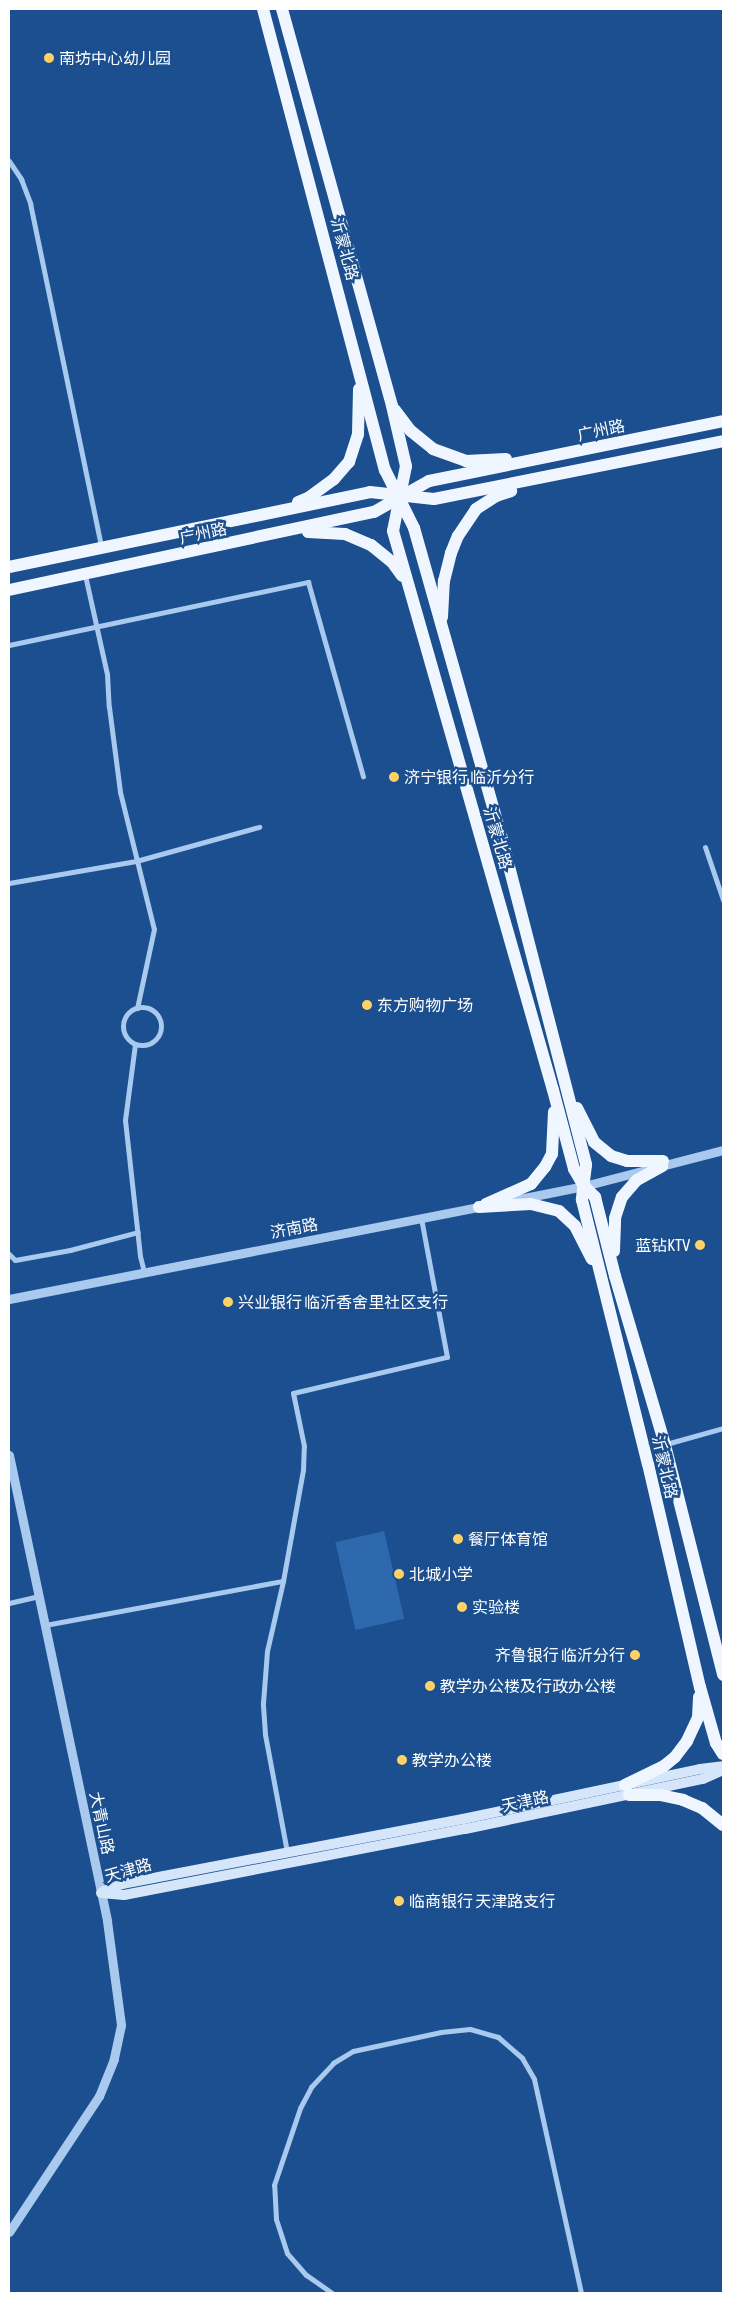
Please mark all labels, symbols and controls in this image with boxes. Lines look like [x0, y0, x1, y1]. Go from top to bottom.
place label: 南坊中心幼儿园 [59, 48, 171, 68]
marker: 南坊中心幼儿园 [43, 52, 55, 64]
street label: 沂蒙北路 [327, 216, 363, 282]
street label: 广州路 [576, 416, 626, 444]
street label: 广州路 [178, 519, 228, 547]
place label: 济宁银行 临沂分行 [404, 767, 534, 787]
marker: 济宁银行 临沂分行 [388, 771, 400, 783]
street label: 沂蒙北路 [480, 805, 516, 871]
place label: 东方购物广场 [377, 995, 473, 1015]
marker: 东方购物广场 [361, 999, 373, 1011]
street label: 济南路 [269, 1214, 319, 1242]
place label: 蓝钻KTV [635, 1235, 690, 1255]
marker: 蓝钻KTV [694, 1239, 706, 1251]
place label: 兴业银行 临沂香舍里社区支行 [238, 1292, 448, 1312]
marker: 兴业银行 临沂香舍里社区支行 [222, 1296, 234, 1308]
street label: 沂蒙北路 [648, 1434, 682, 1500]
place label: 餐厅体育馆 [468, 1529, 548, 1549]
marker: 餐厅体育馆 [452, 1533, 464, 1545]
place label: 北城小学 [409, 1564, 473, 1584]
marker: 北城小学 [393, 1568, 405, 1580]
place label: 实验楼 [472, 1597, 520, 1617]
marker: 实验楼 [456, 1601, 468, 1613]
place label: 齐鲁银行 临沂分行 [495, 1645, 625, 1665]
marker: 齐鲁银行 临沂分行 [629, 1649, 641, 1661]
place label: 教学办公楼及行政办公楼 [440, 1676, 616, 1696]
marker: 教学办公楼及行政办公楼 [424, 1680, 436, 1692]
place label: 教学办公楼 [412, 1750, 492, 1770]
marker: 教学办公楼 [396, 1754, 408, 1766]
street label: 天津路 [500, 1787, 550, 1815]
street label: 大青山路 [86, 1790, 118, 1856]
street label: 天津路 [102, 1854, 154, 1886]
place label: 临商银行 天津路支行 [409, 1891, 555, 1911]
marker: 临商银行 天津路支行 [393, 1895, 405, 1907]

